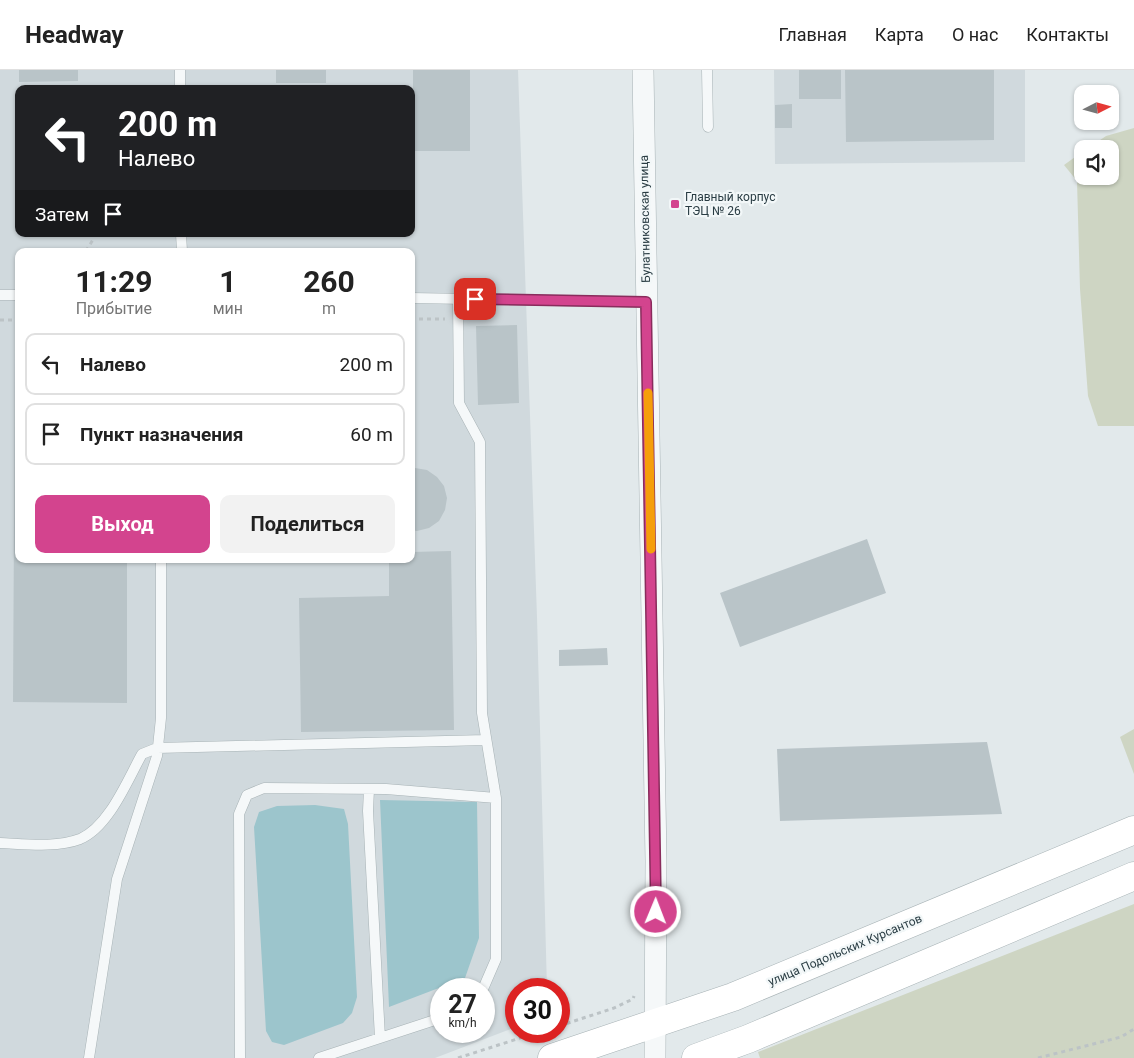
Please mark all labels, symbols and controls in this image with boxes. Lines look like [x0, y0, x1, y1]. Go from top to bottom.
text: Headway [25, 21, 124, 49]
text: Главная [778, 24, 847, 45]
text: Карта [875, 24, 924, 45]
text: О нас [952, 24, 998, 45]
text: Контакты [1026, 24, 1109, 45]
north arrow [1074, 85, 1119, 130]
map controls [1074, 85, 1119, 185]
text: 200 m [118, 104, 217, 145]
icon: left [35, 105, 100, 170]
button: sound [1074, 140, 1119, 185]
text: Налево [118, 146, 195, 171]
street label: Булатниковская улица [637, 155, 653, 283]
place label: Главный корпус ТЭЦ № 26 [685, 190, 775, 218]
marker: Главный корпус ТЭЦ № 26 [669, 198, 681, 210]
icon: arrive [99, 200, 127, 228]
text: Затем [35, 203, 89, 226]
text: 11:29 [75, 264, 152, 299]
text: 1 [219, 264, 236, 299]
text: 260 [303, 264, 355, 299]
pin [454, 278, 496, 320]
icon: arrive [461, 285, 489, 313]
text: Прибытие [76, 299, 152, 318]
text: мин [213, 299, 243, 318]
text: m [322, 299, 336, 318]
icon: left [37, 350, 65, 378]
text: Налево [80, 353, 146, 376]
text: 200 m [340, 353, 393, 376]
icon: arrive [37, 420, 65, 448]
text: Пункт назначения [80, 423, 243, 446]
text: 60 m [350, 423, 393, 446]
button: Выход [35, 495, 210, 553]
button: Поделиться [220, 495, 395, 553]
position arrow [629, 885, 681, 937]
street label: улица Подольских Курсантов [766, 911, 924, 989]
speed limit sign: 30 [505, 978, 570, 1043]
text: 27 [448, 990, 477, 1019]
text: km/h [448, 1016, 477, 1030]

